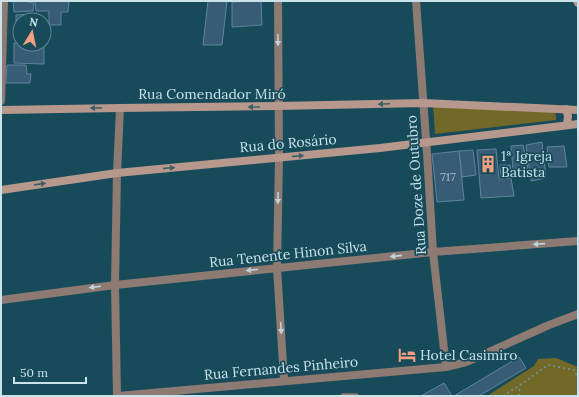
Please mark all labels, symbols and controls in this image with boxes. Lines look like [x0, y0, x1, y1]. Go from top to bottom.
north arrow [12, 12, 52, 52]
text: N [28, 15, 40, 30]
one-way arrow [275, 34, 281, 47]
street label: Rua Comendador Miró [138, 85, 286, 103]
one-way arrow [377, 101, 390, 107]
one-way arrow [247, 104, 260, 110]
one-way arrow [89, 105, 102, 111]
street label: Rua Doze de Outubro [402, 114, 430, 256]
street label: Rua do Rosário [239, 130, 337, 156]
place label: 1ª Igreja Batista [501, 147, 552, 181]
one-way arrow [292, 152, 304, 159]
building icon: 1ª Igreja Batista [478, 154, 498, 174]
one-way arrow [163, 165, 175, 171]
house number: 717 [440, 169, 456, 184]
one-way arrow [34, 181, 46, 187]
one-way arrow [275, 192, 281, 205]
street label: Rua Tenente Hinon Silva [208, 237, 368, 271]
one-way arrow [533, 240, 545, 247]
one-way arrow [390, 252, 402, 259]
one-way arrow [246, 267, 258, 274]
one-way arrow [89, 284, 101, 290]
one-way arrow [277, 322, 284, 334]
hotel icon: Hotel Casimiro [397, 345, 417, 365]
place label: Hotel Casimiro [420, 346, 517, 364]
street label: Rua Fernandes Pinheiro [203, 352, 359, 384]
scale bar [14, 359, 86, 385]
text: 50 m [20, 365, 48, 380]

